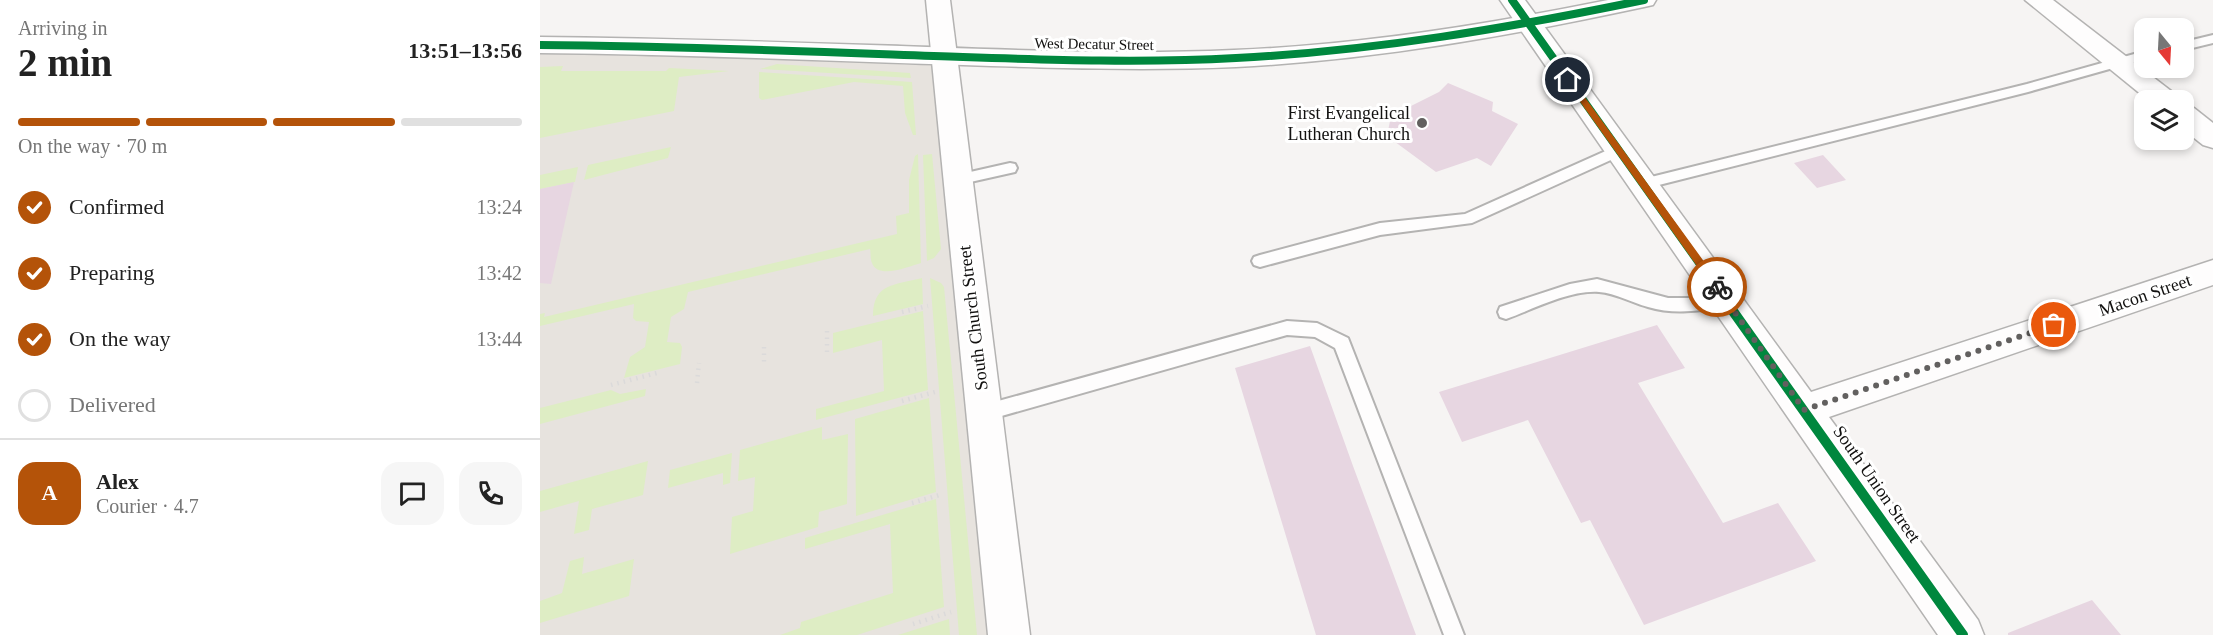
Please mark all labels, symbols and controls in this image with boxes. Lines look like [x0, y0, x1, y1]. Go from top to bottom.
text: Arriving in [18, 17, 107, 39]
north arrow [2134, 18, 2194, 78]
map controls [2134, 18, 2194, 150]
street label: West Decatur Street [1034, 35, 1155, 53]
text: 13:51–13:56 [408, 38, 522, 63]
text: 2 min [18, 41, 112, 84]
pin [1542, 54, 1593, 105]
icon: home [1551, 63, 1584, 96]
button: layers [2134, 90, 2194, 150]
place label: First Evangelical Lutheran Church [1288, 103, 1410, 144]
marker: First Evangelical Lutheran Church [1415, 116, 1429, 130]
text: On the way · 70 m [18, 135, 167, 157]
icon: check [18, 191, 51, 224]
text: Confirmed [69, 194, 164, 219]
text: 13:24 [476, 196, 522, 218]
street label: South Church Street [954, 244, 992, 392]
icon: check [18, 257, 51, 290]
courier [1687, 257, 1747, 317]
text: Preparing [69, 260, 155, 285]
text: 13:42 [476, 262, 522, 284]
street label: Macon Street [2096, 270, 2194, 320]
icon: bike [1701, 271, 1734, 304]
pin [2028, 299, 2079, 350]
icon: bag [2037, 308, 2070, 341]
icon: check [18, 323, 51, 356]
text: On the way [69, 326, 170, 351]
text: 13:44 [476, 328, 522, 350]
text: Delivered [69, 392, 156, 417]
street label: South Union Street [1829, 422, 1925, 546]
button: chat [381, 462, 444, 525]
button: phone [459, 462, 522, 525]
text: Alex [96, 469, 139, 494]
text: A [42, 480, 57, 505]
text: Courier · 4.7 [96, 495, 199, 517]

